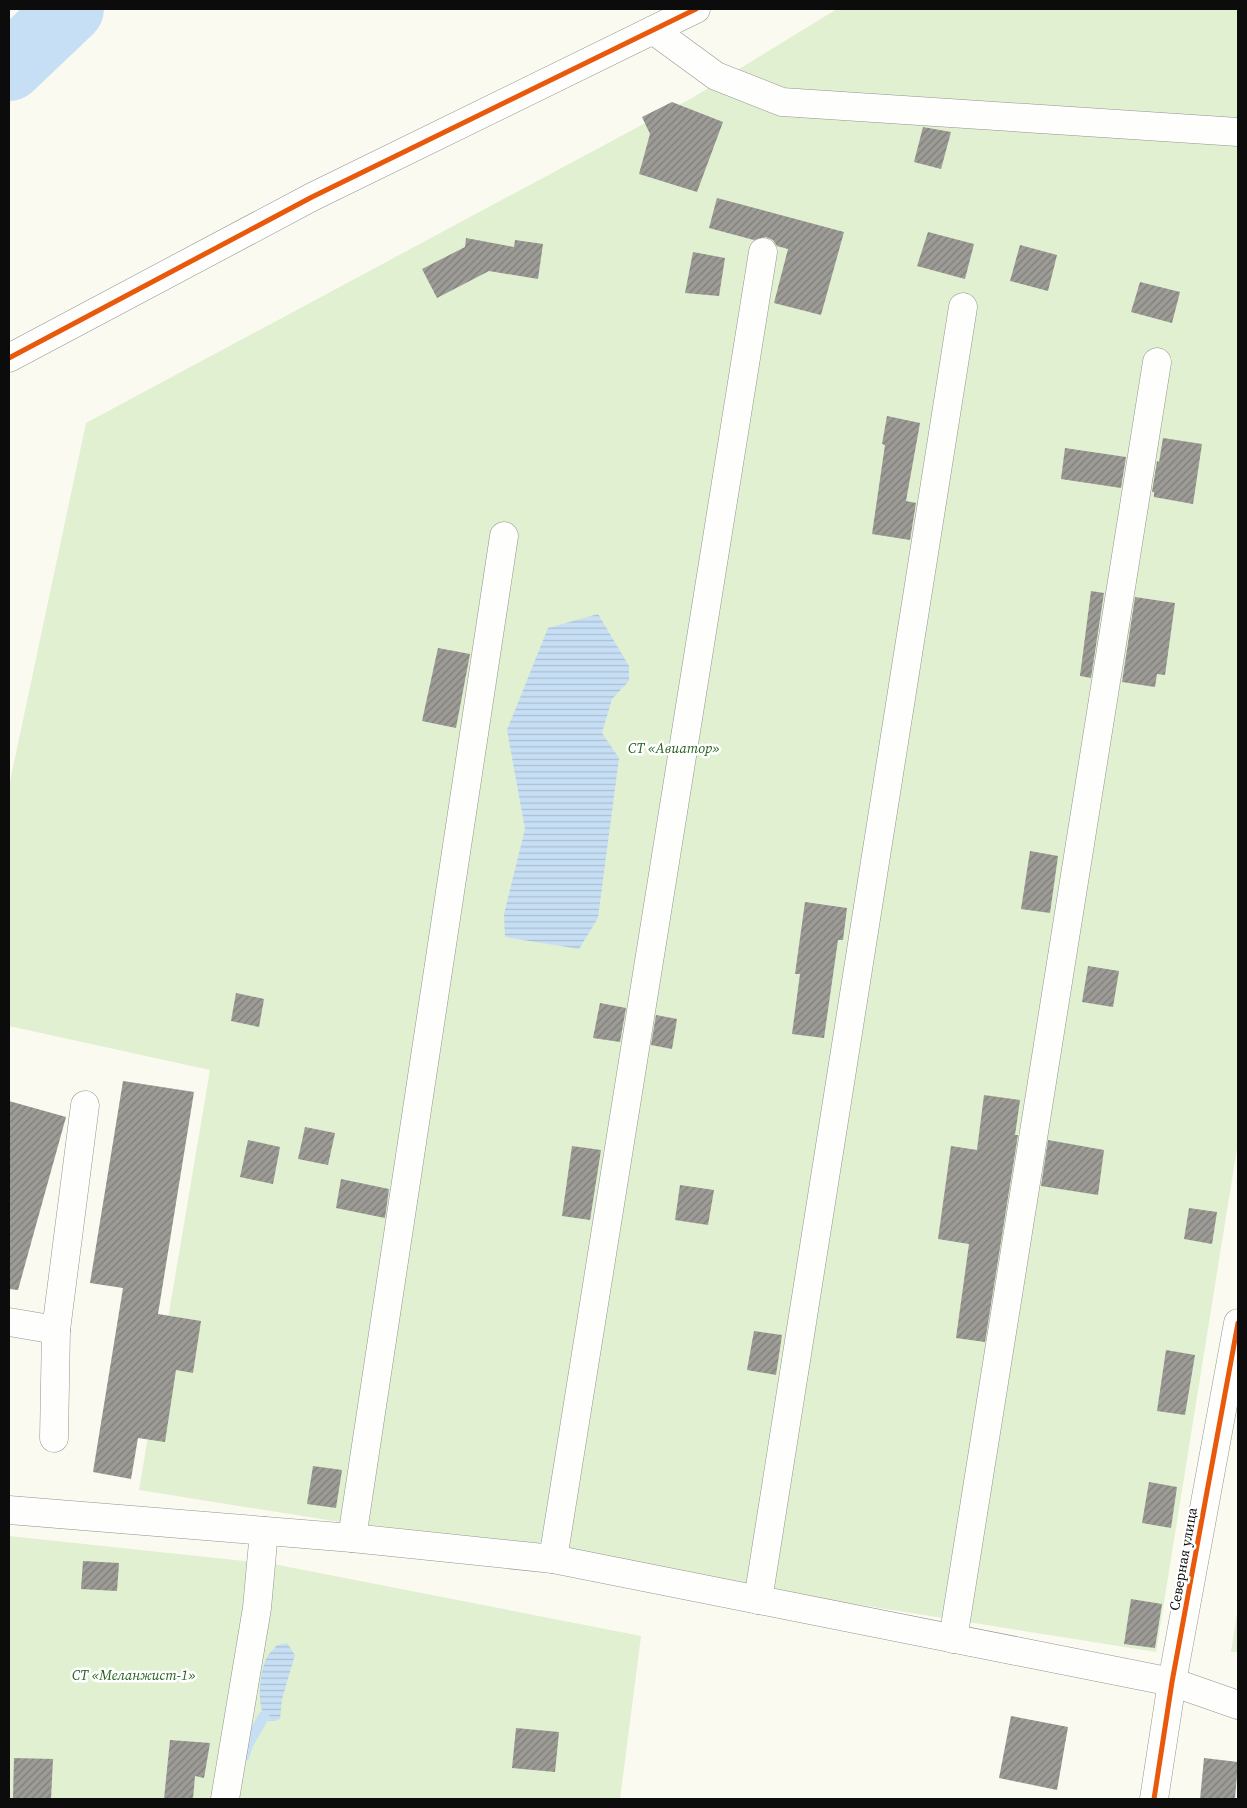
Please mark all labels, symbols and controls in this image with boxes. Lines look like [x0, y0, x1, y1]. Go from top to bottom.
park label: СТ «Авиатор» [628, 738, 720, 758]
street label: Северная улица [1164, 1505, 1202, 1612]
park label: СТ «Меланжист-1» [72, 1665, 196, 1685]

